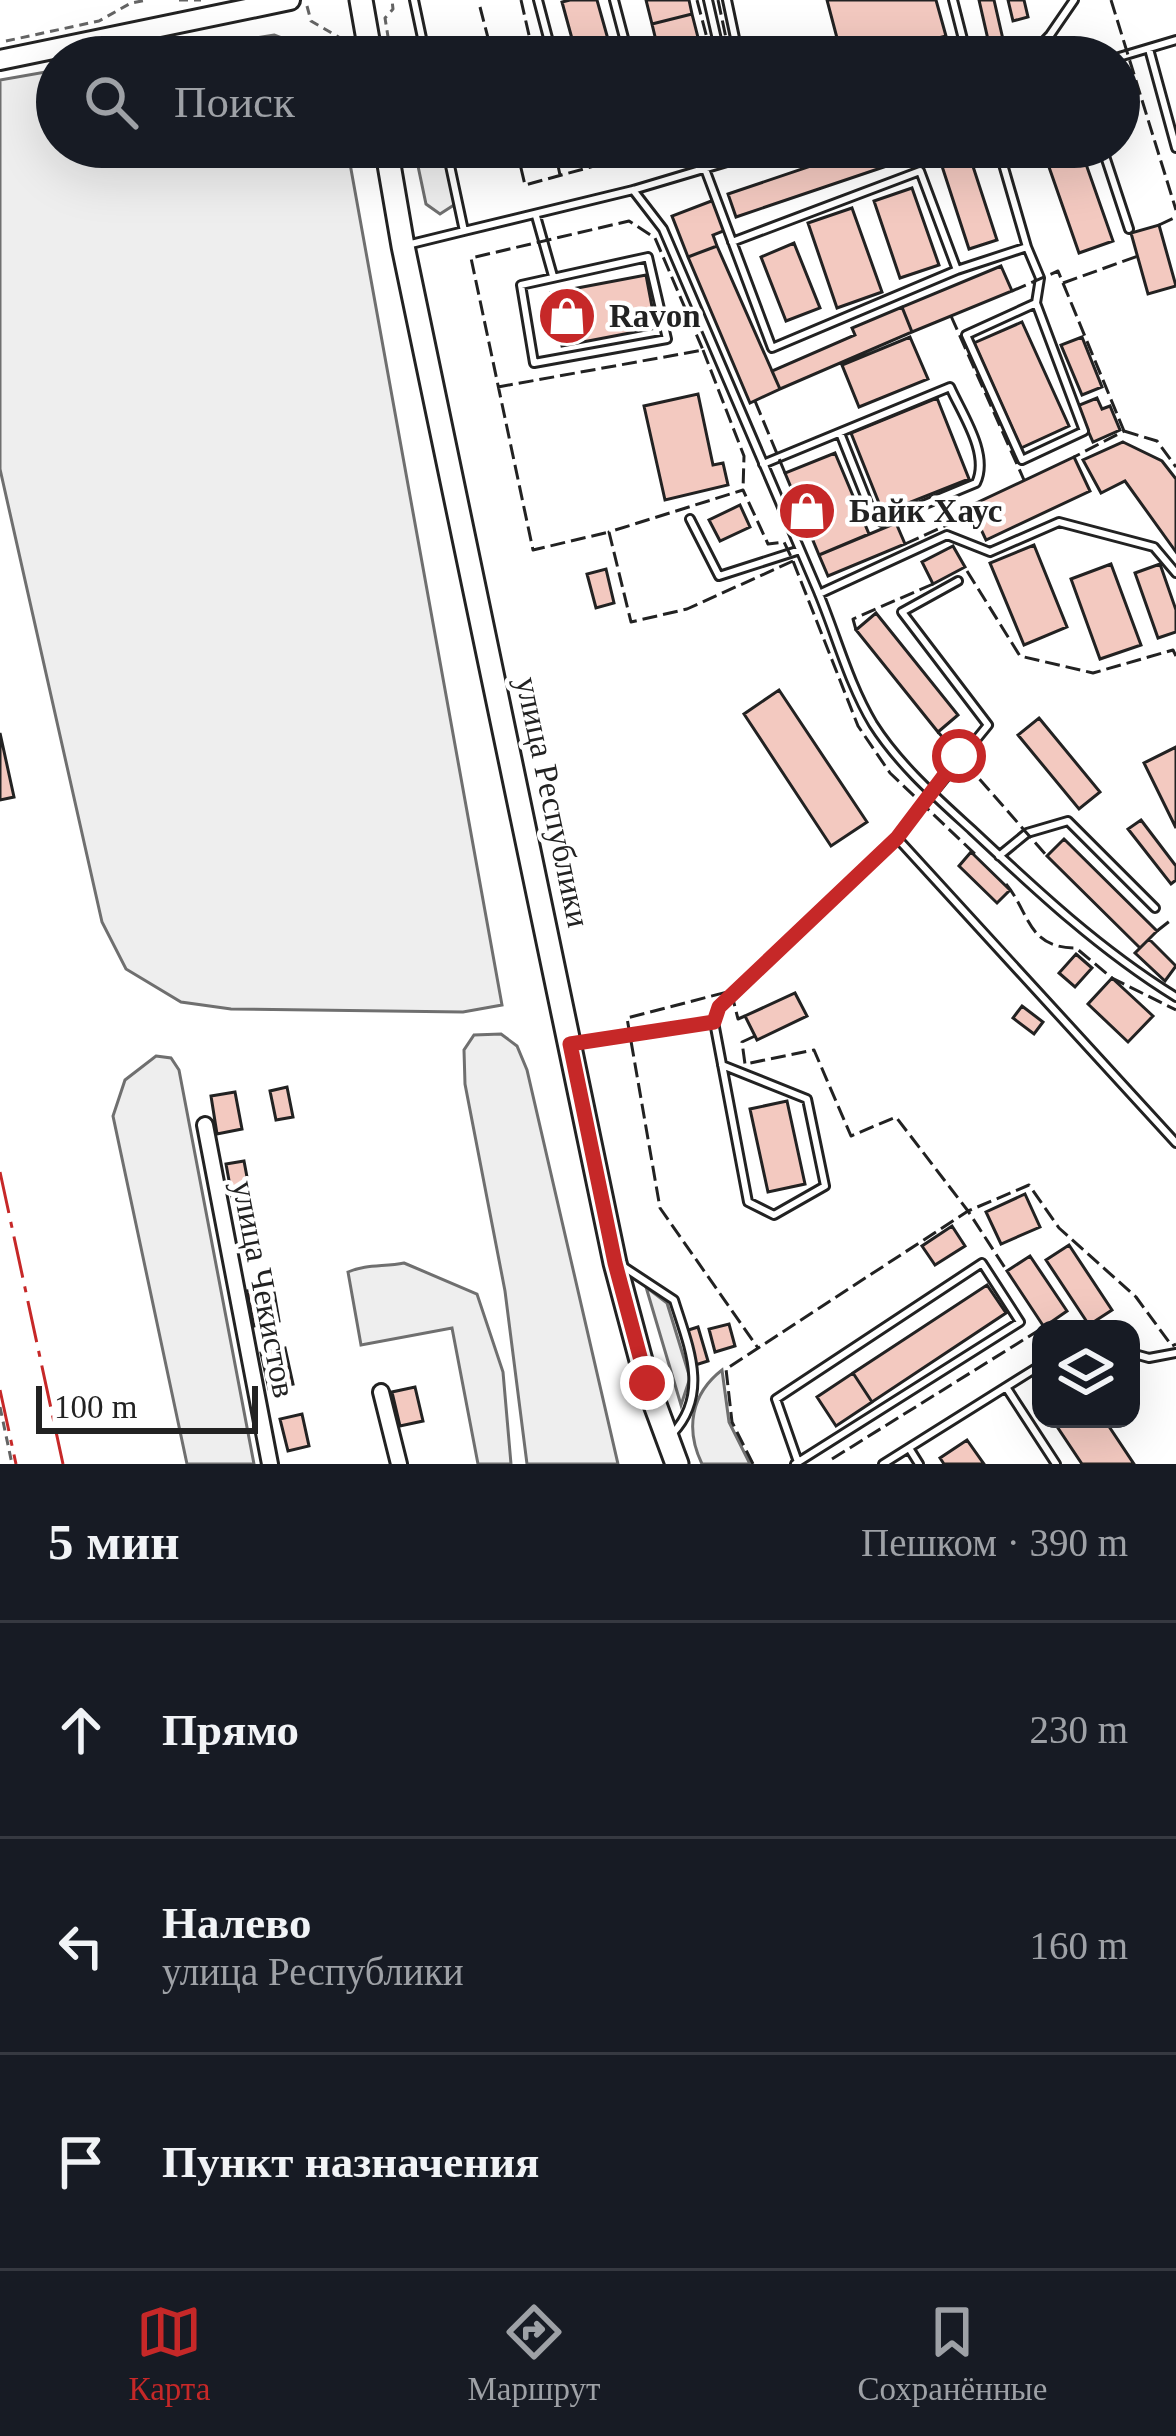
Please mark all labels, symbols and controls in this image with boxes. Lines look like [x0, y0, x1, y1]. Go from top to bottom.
search box [36, 36, 1140, 168]
icon: search [78, 69, 144, 135]
text: Поиск [174, 77, 295, 127]
shop icon: Ravon [536, 285, 598, 347]
place label: Ravon [609, 298, 701, 334]
shop icon: Байк Хаус [776, 480, 838, 542]
place label: Байк Хаус [849, 493, 1002, 529]
street label: улица Республики [509, 673, 597, 931]
route start [932, 729, 986, 783]
street label: улица Чекистов [225, 1177, 303, 1401]
map controls [1032, 1320, 1140, 1428]
button: layers [1032, 1320, 1140, 1428]
route end [620, 1356, 674, 1410]
scale bar [36, 1380, 258, 1433]
text: 100 m [54, 1389, 137, 1425]
text: 5 мин [48, 1514, 180, 1570]
text: Пешком · 390 m [861, 1521, 1128, 1564]
icon: ahead [48, 1697, 114, 1763]
text: Прямо [162, 1705, 299, 1755]
text: 230 m [1029, 1708, 1128, 1751]
text: Налево [162, 1898, 312, 1948]
icon: left [48, 1913, 114, 1979]
text: 160 m [1029, 1924, 1128, 1967]
text: улица Республики [162, 1950, 464, 1993]
icon: arrive [48, 2129, 114, 2195]
text: Пункт назначения [162, 2137, 539, 2187]
tab: Карта [129, 2299, 210, 2408]
tab: Маршрут [468, 2299, 600, 2408]
tab: Сохранённые [858, 2299, 1047, 2408]

